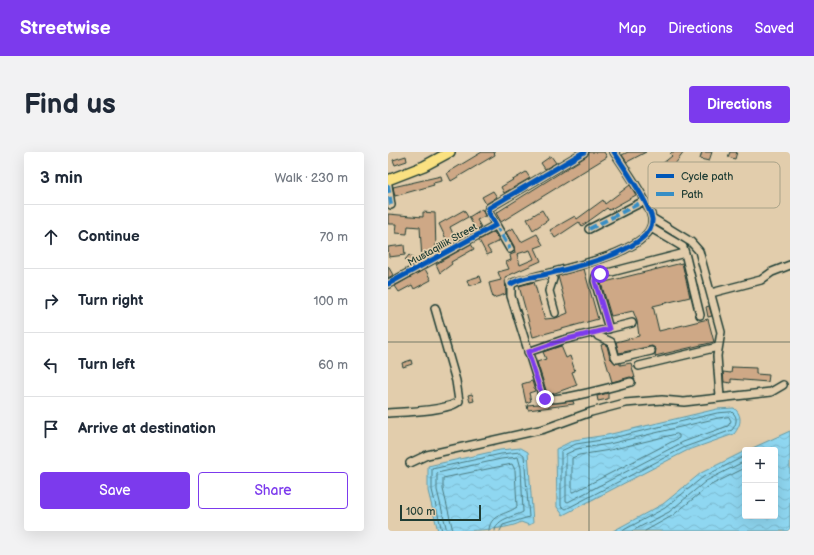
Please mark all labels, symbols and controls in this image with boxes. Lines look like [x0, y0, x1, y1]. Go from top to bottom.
text: Streetwise [20, 17, 111, 40]
text: Map [618, 20, 646, 37]
text: Directions [668, 20, 733, 37]
text: Saved [755, 20, 794, 37]
button: Directions [689, 86, 790, 123]
text: Find us [24, 88, 116, 121]
legend [648, 162, 780, 208]
text: 3 min [40, 168, 83, 188]
text: Walk · 230 m [274, 170, 348, 186]
text: Cycle path [681, 170, 733, 183]
text: Path [681, 188, 703, 201]
street label: Mustaqillik Street [406, 221, 479, 269]
icon: ahead [40, 226, 62, 248]
text: Continue [78, 227, 140, 246]
text: 70 m [320, 229, 348, 245]
route start [591, 265, 609, 283]
icon: right [40, 290, 62, 312]
text: Turn right [78, 291, 143, 310]
text: 100 m [313, 293, 348, 309]
icon: left [40, 354, 62, 376]
text: Turn left [78, 355, 135, 374]
text: 60 m [318, 357, 348, 373]
route end [536, 390, 554, 408]
icon: arrive [40, 418, 62, 440]
text: Arrive at destination [78, 419, 216, 438]
map controls [742, 447, 778, 519]
button: + [742, 447, 778, 483]
button: Save [40, 472, 190, 509]
button: Share [198, 472, 348, 509]
button: − [742, 483, 778, 519]
scale bar [400, 503, 481, 522]
text: 100 m [406, 505, 435, 518]

